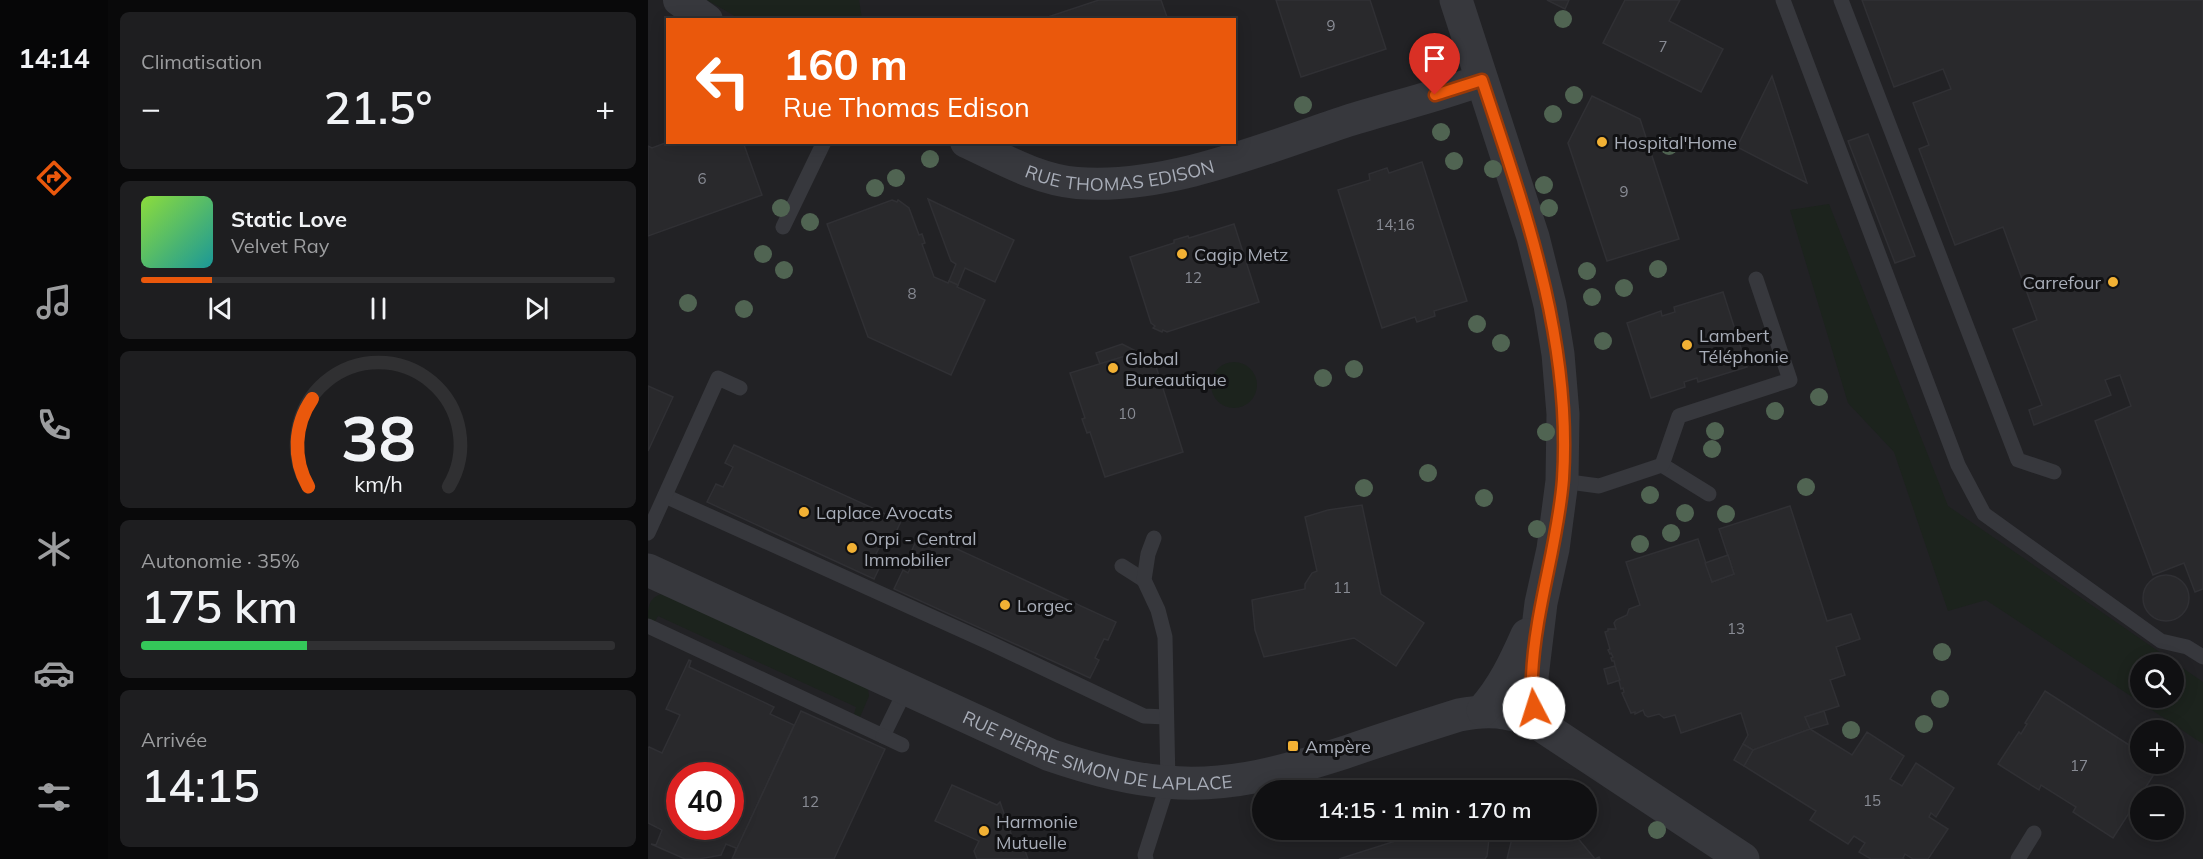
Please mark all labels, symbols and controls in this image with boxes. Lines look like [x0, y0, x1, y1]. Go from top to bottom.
house number: 9 [1326, 16, 1336, 35]
pin [1409, 33, 1460, 95]
house number: 7 [1658, 37, 1668, 56]
text: 160 m [783, 38, 908, 91]
text: 14:14 [18, 41, 90, 75]
icon: left [684, 42, 762, 120]
icon: arrive [1418, 42, 1451, 75]
text: Climatisation [141, 49, 262, 74]
text: 21.5° [324, 79, 432, 135]
text: − [141, 87, 161, 128]
text: + [595, 87, 615, 128]
text: Rue Thomas Edison [783, 90, 1030, 124]
place label: Hospital'Home [1614, 131, 1737, 154]
marker: Hospital'Home [1595, 135, 1609, 149]
street label: RUE THOMAS EDISON [1022, 154, 1217, 195]
icon: directions [33, 157, 75, 199]
house number: 6 [697, 169, 707, 188]
house number: 9 [1619, 182, 1629, 201]
text: Static Love [231, 205, 347, 233]
house number: 14;16 [1375, 215, 1415, 234]
text: Velvet Ray [231, 233, 329, 258]
place label: Cagip Metz [1194, 243, 1288, 266]
marker: Cagip Metz [1175, 247, 1189, 261]
house number: 12 [1184, 268, 1202, 287]
place label: Carrefour [2022, 271, 2101, 294]
marker: Carrefour [2106, 275, 2120, 289]
icon: music [33, 281, 75, 323]
house number: 8 [907, 284, 917, 303]
icon: previous [204, 292, 237, 325]
icon: pause [362, 292, 395, 325]
icon: next [520, 292, 553, 325]
place label: Lambert Téléphonie [1699, 324, 1789, 368]
marker: Lambert Téléphonie [1680, 338, 1694, 352]
place label: Global Bureautique [1125, 347, 1227, 391]
marker: Global Bureautique [1106, 361, 1120, 375]
text: 38 [341, 398, 415, 477]
icon: phone [33, 404, 75, 446]
house number: 10 [1118, 404, 1136, 423]
text: km/h [354, 470, 402, 497]
place label: Laplace Avocats [816, 501, 953, 524]
marker: Laplace Avocats [797, 505, 811, 519]
place label: Orpi - Central Immobilier [864, 527, 976, 571]
icon: climate [33, 528, 75, 570]
marker: Orpi - Central Immobilier [845, 541, 859, 555]
text: Autonomie · 35% [141, 548, 300, 573]
text: 175 km [141, 578, 298, 634]
house number: 11 [1333, 578, 1351, 597]
place label: Lorgec [1017, 594, 1073, 617]
marker: Lorgec [998, 598, 1012, 612]
house number: 13 [1727, 619, 1745, 638]
icon: car [33, 652, 75, 694]
map controls [2130, 654, 2184, 840]
button: search [2130, 654, 2184, 708]
position arrow [1502, 676, 1566, 740]
street label: RUE PIERRE SIMON DE LAPLACE [959, 705, 1233, 795]
button: + [2130, 720, 2184, 774]
text: Arrivée [141, 727, 207, 752]
place label: Ampère [1305, 735, 1371, 758]
marker: Ampère [1286, 739, 1300, 753]
house number: 17 [2070, 756, 2088, 775]
text: 14:15 [141, 757, 260, 813]
speed limit sign: 40 [666, 762, 744, 840]
icon: filters [33, 776, 75, 818]
button: − [2130, 786, 2184, 840]
house number: 15 [1863, 791, 1881, 810]
house number: 12 [801, 792, 819, 811]
text: 14:15 · 1 min · 170 m [1317, 796, 1532, 824]
place label: Harmonie Mutuelle [996, 810, 1078, 854]
marker: Harmonie Mutuelle [977, 824, 991, 838]

